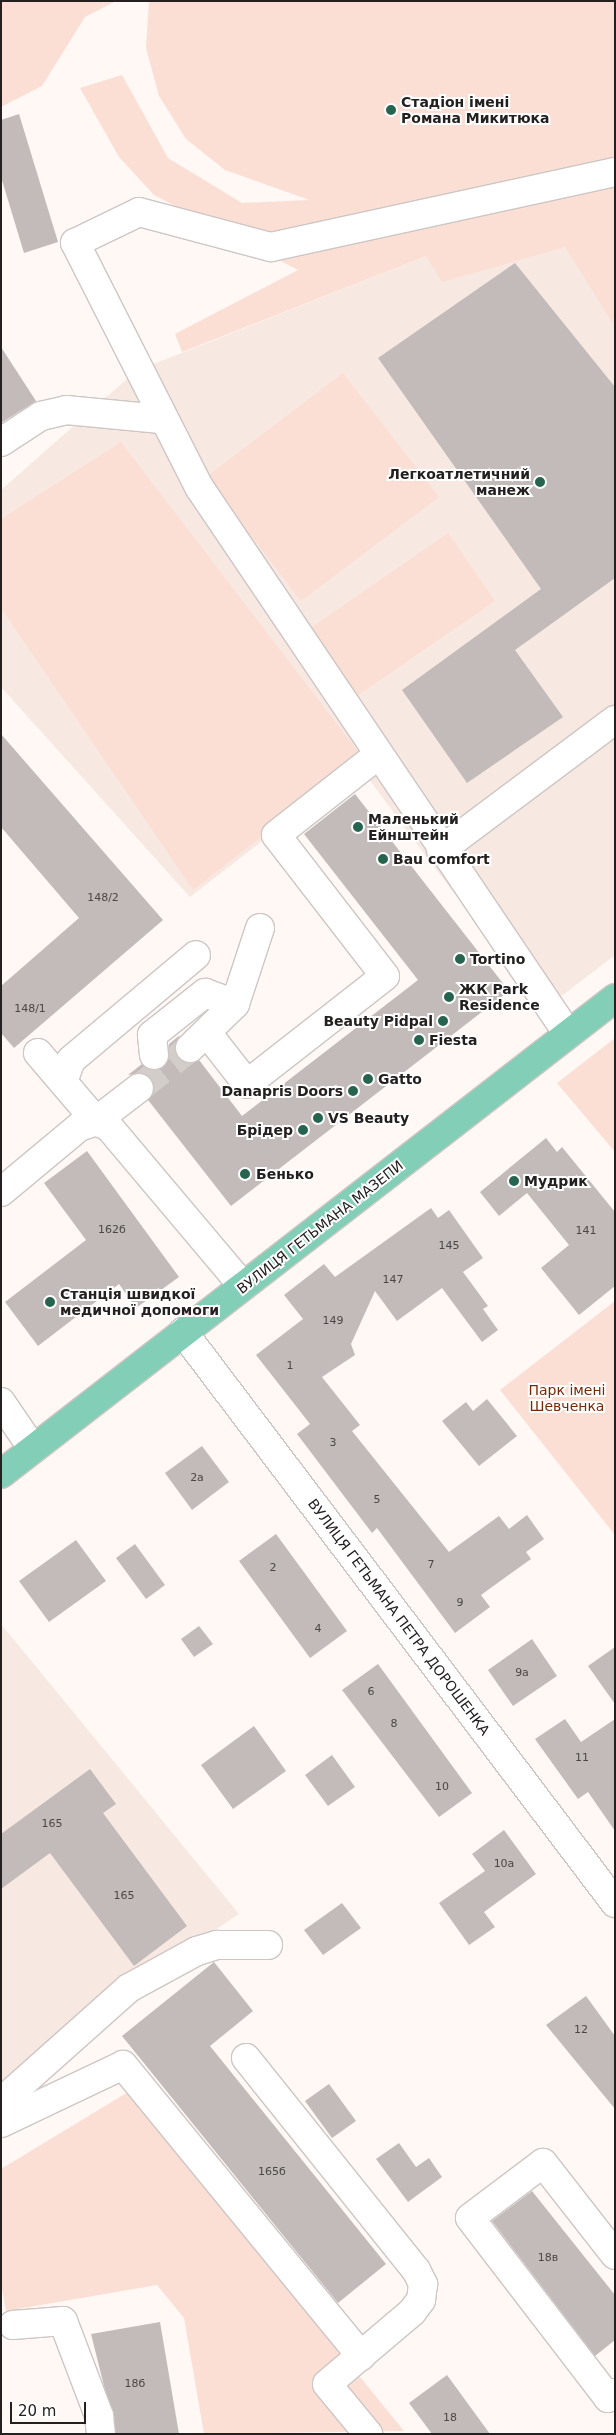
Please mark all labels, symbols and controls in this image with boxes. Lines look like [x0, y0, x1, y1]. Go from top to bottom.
place label: Стадіон імені Романа Микитюка [401, 94, 549, 126]
marker: Стадіон імені Романа Микитюка [385, 104, 397, 116]
place label: Легкоатлетичний манеж [388, 466, 530, 498]
marker: Легкоатлетичний манеж [534, 476, 546, 488]
place label: Маленький Ейнштейн [368, 811, 459, 844]
marker: Маленький Ейнштейн [352, 821, 364, 833]
place label: Bau comfort [393, 851, 490, 867]
marker: Bau comfort [377, 853, 389, 865]
house number: 148/2 [87, 891, 119, 905]
place label: Tortino [470, 951, 525, 967]
marker: Tortino [454, 953, 466, 965]
place label: ЖК Park Residence [459, 981, 540, 1014]
marker: ЖК Park Residence [443, 991, 455, 1003]
house number: 148/1 [14, 1002, 46, 1016]
place label: Beauty Pidpal [323, 1013, 433, 1029]
marker: Beauty Pidpal [437, 1015, 449, 1027]
place label: Fiesta [429, 1032, 477, 1048]
marker: Fiesta [413, 1034, 425, 1046]
place label: Gatto [378, 1071, 422, 1087]
marker: Gatto [362, 1073, 374, 1085]
place label: Danapris Doors [221, 1083, 343, 1099]
marker: Danapris Doors [347, 1085, 359, 1097]
place label: VS Beauty [328, 1110, 409, 1126]
marker: VS Beauty [312, 1112, 324, 1124]
place label: Брідер [237, 1122, 293, 1138]
marker: Брідер [297, 1124, 309, 1136]
street label: ВУЛИЦЯ ГЕТЬМАНА МАЗЕПИ [234, 1157, 406, 1297]
place label: Бенько [256, 1166, 314, 1182]
marker: Бенько [238, 1167, 252, 1181]
place label: Мудрик [524, 1173, 588, 1189]
marker: Мудрик [508, 1175, 520, 1187]
house number: 162б [98, 1223, 126, 1237]
house number: 141 [576, 1224, 596, 1238]
house number: 145 [439, 1239, 459, 1253]
house number: 147 [383, 1273, 403, 1287]
place label: Станція швидкої медичної допомоги [60, 1286, 219, 1318]
marker: Станція швидкої медичної допомоги [44, 1296, 56, 1308]
house number: 149 [323, 1314, 343, 1328]
house number: 1 [287, 1359, 293, 1373]
park label: Парк імені Шевченка [528, 1382, 606, 1414]
house number: 3 [330, 1436, 336, 1450]
house number: 2а [190, 1471, 204, 1485]
house number: 5 [374, 1493, 380, 1507]
street label: ВУЛИЦЯ ГЕТЬМАНА ПЕТРА ДОРОШЕНКА [305, 1496, 493, 1738]
house number: 7 [428, 1558, 434, 1572]
house number: 2 [270, 1561, 276, 1575]
house number: 9 [457, 1596, 463, 1610]
house number: 4 [315, 1622, 321, 1636]
house number: 9а [515, 1666, 529, 1680]
house number: 6 [368, 1685, 374, 1699]
house number: 8 [391, 1717, 397, 1731]
house number: 11 [575, 1751, 589, 1765]
house number: 10 [435, 1780, 449, 1794]
house number: 165 [42, 1817, 62, 1831]
house number: 10а [494, 1857, 514, 1871]
house number: 165 [114, 1889, 134, 1903]
house number: 12 [574, 2023, 588, 2037]
house number: 165б [258, 2165, 286, 2179]
house number: 18в [538, 2251, 558, 2265]
house number: 18б [125, 2377, 145, 2391]
scale bar [12, 2392, 89, 2424]
text: 20 m [18, 2402, 56, 2420]
house number: 18 [443, 2411, 457, 2425]

